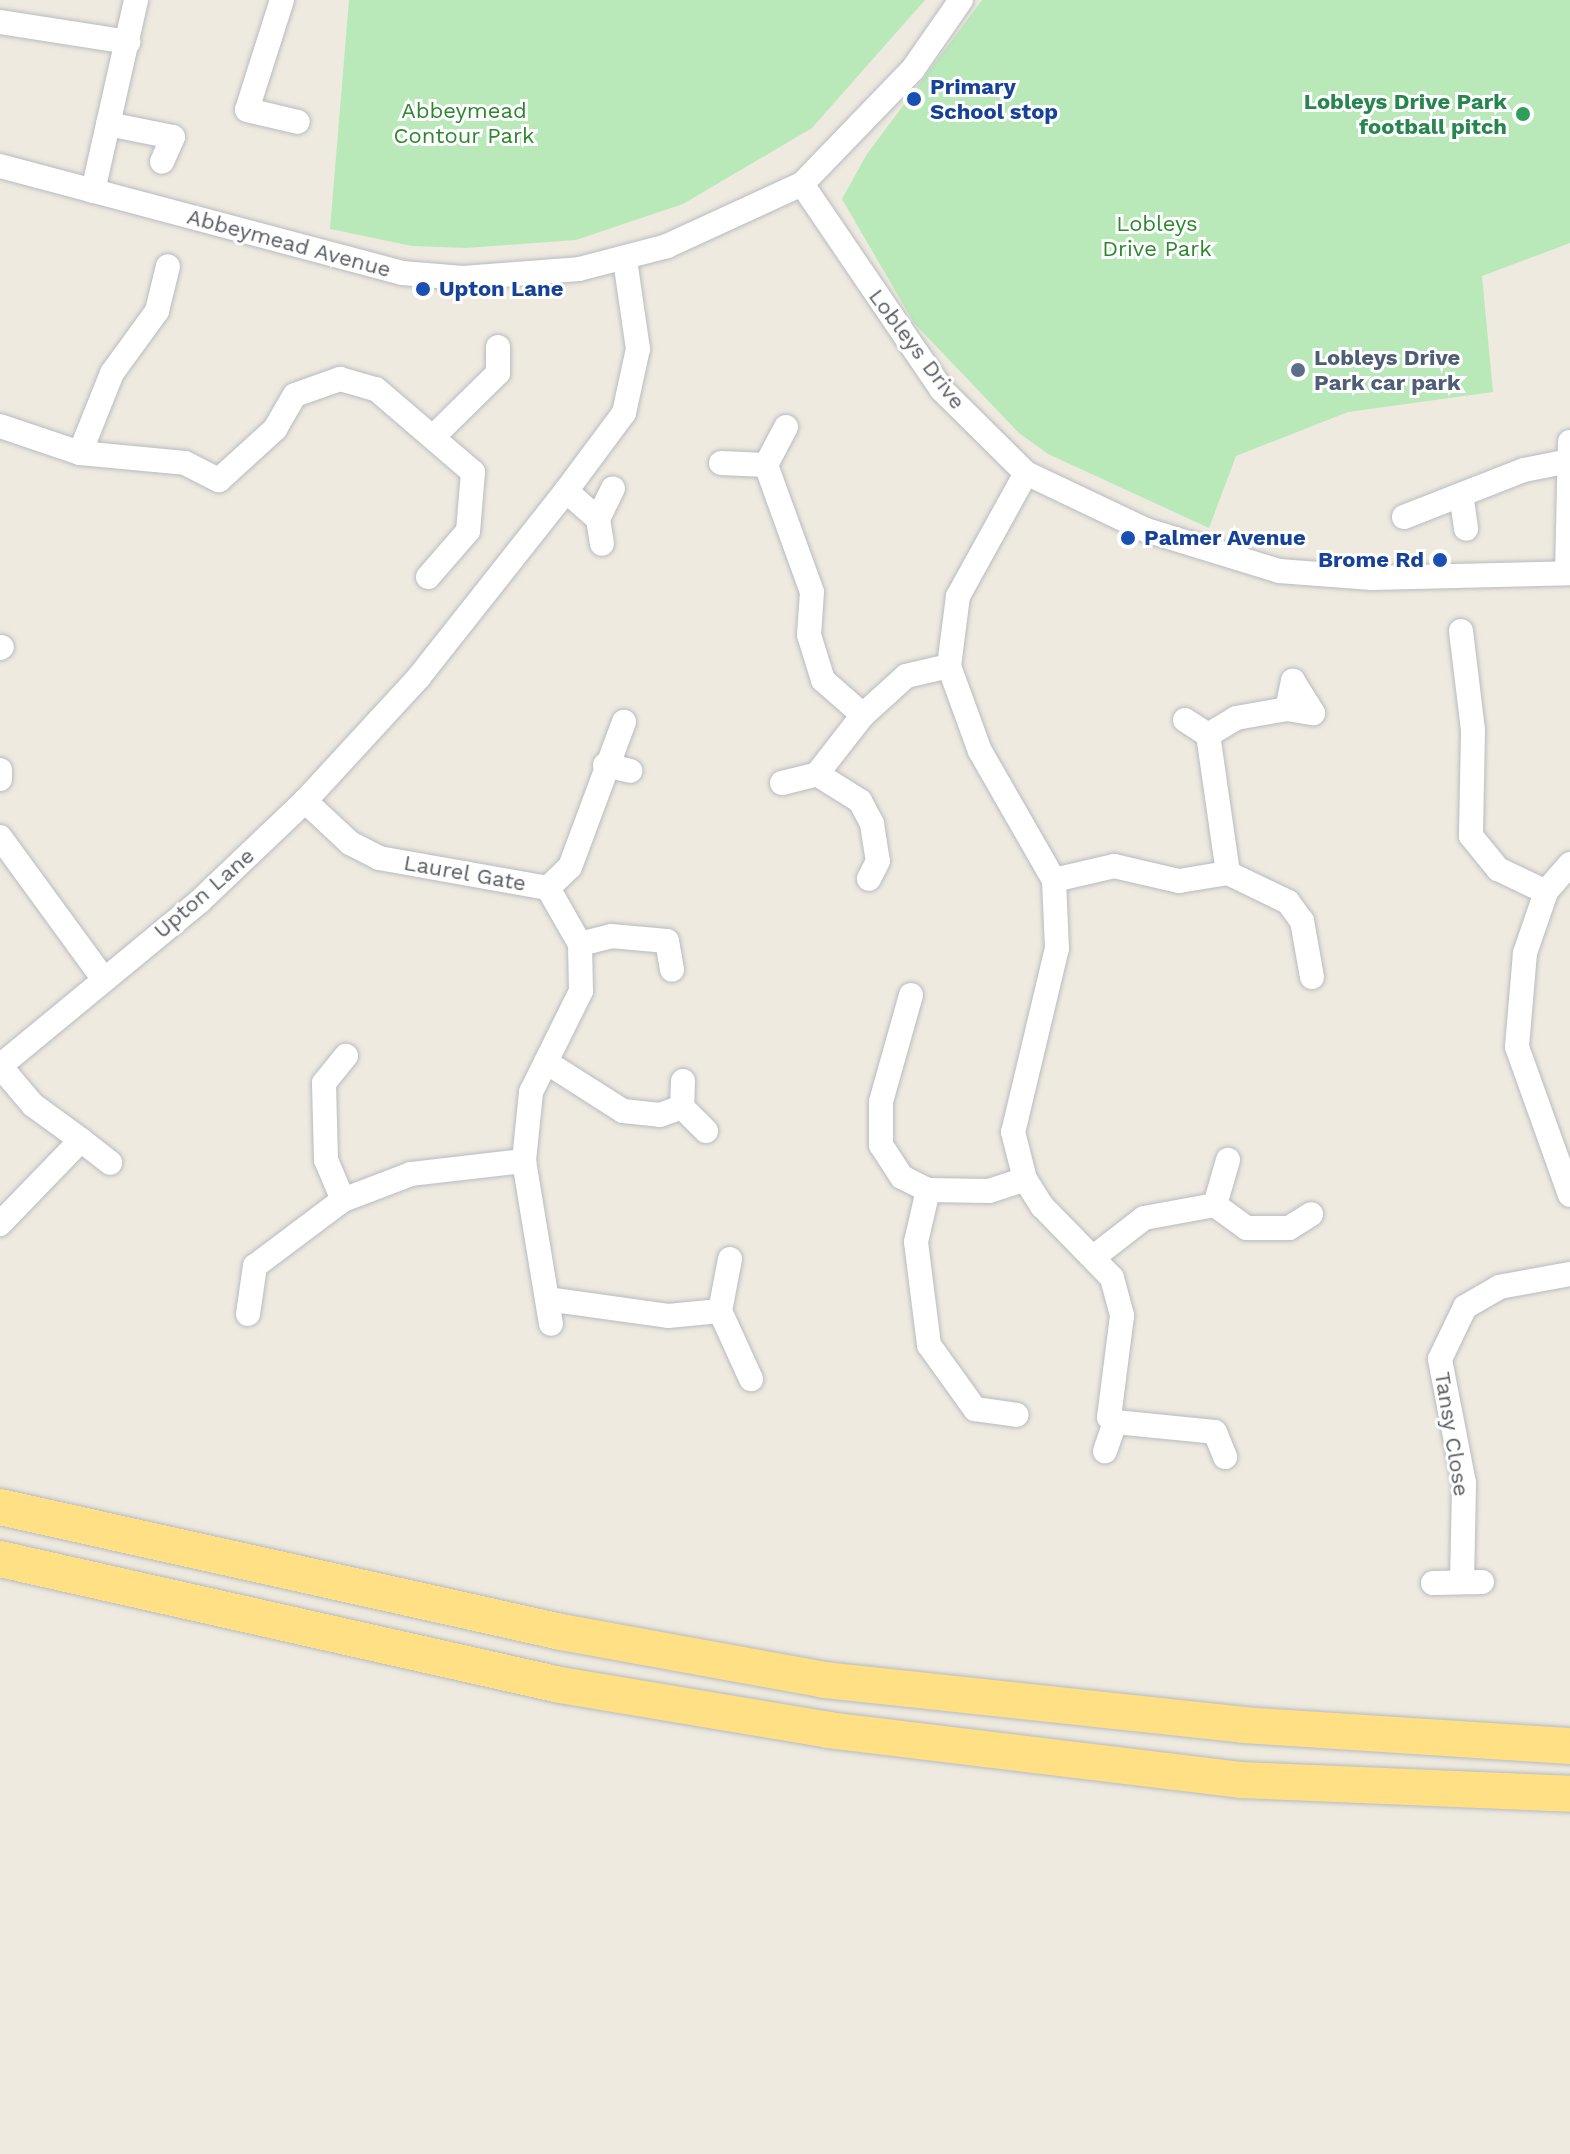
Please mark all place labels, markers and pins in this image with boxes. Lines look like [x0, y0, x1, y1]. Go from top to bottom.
place label: Primary School stop [930, 73, 1058, 124]
place label: Lobleys Drive Park football pitch [1304, 88, 1507, 140]
marker: Primary School stop [905, 90, 923, 108]
marker: Lobleys Drive Park football pitch [1514, 105, 1532, 123]
place label: Upton Lane [439, 276, 563, 302]
marker: Upton Lane [414, 280, 432, 298]
place label: Lobleys Drive Park car park [1314, 344, 1461, 396]
marker: Lobleys Drive Park car park [1289, 361, 1307, 379]
place label: Palmer Avenue [1144, 525, 1307, 551]
marker: Palmer Avenue [1119, 529, 1137, 547]
place label: Brome Rd [1318, 547, 1424, 573]
marker: Brome Rd [1431, 551, 1449, 569]

